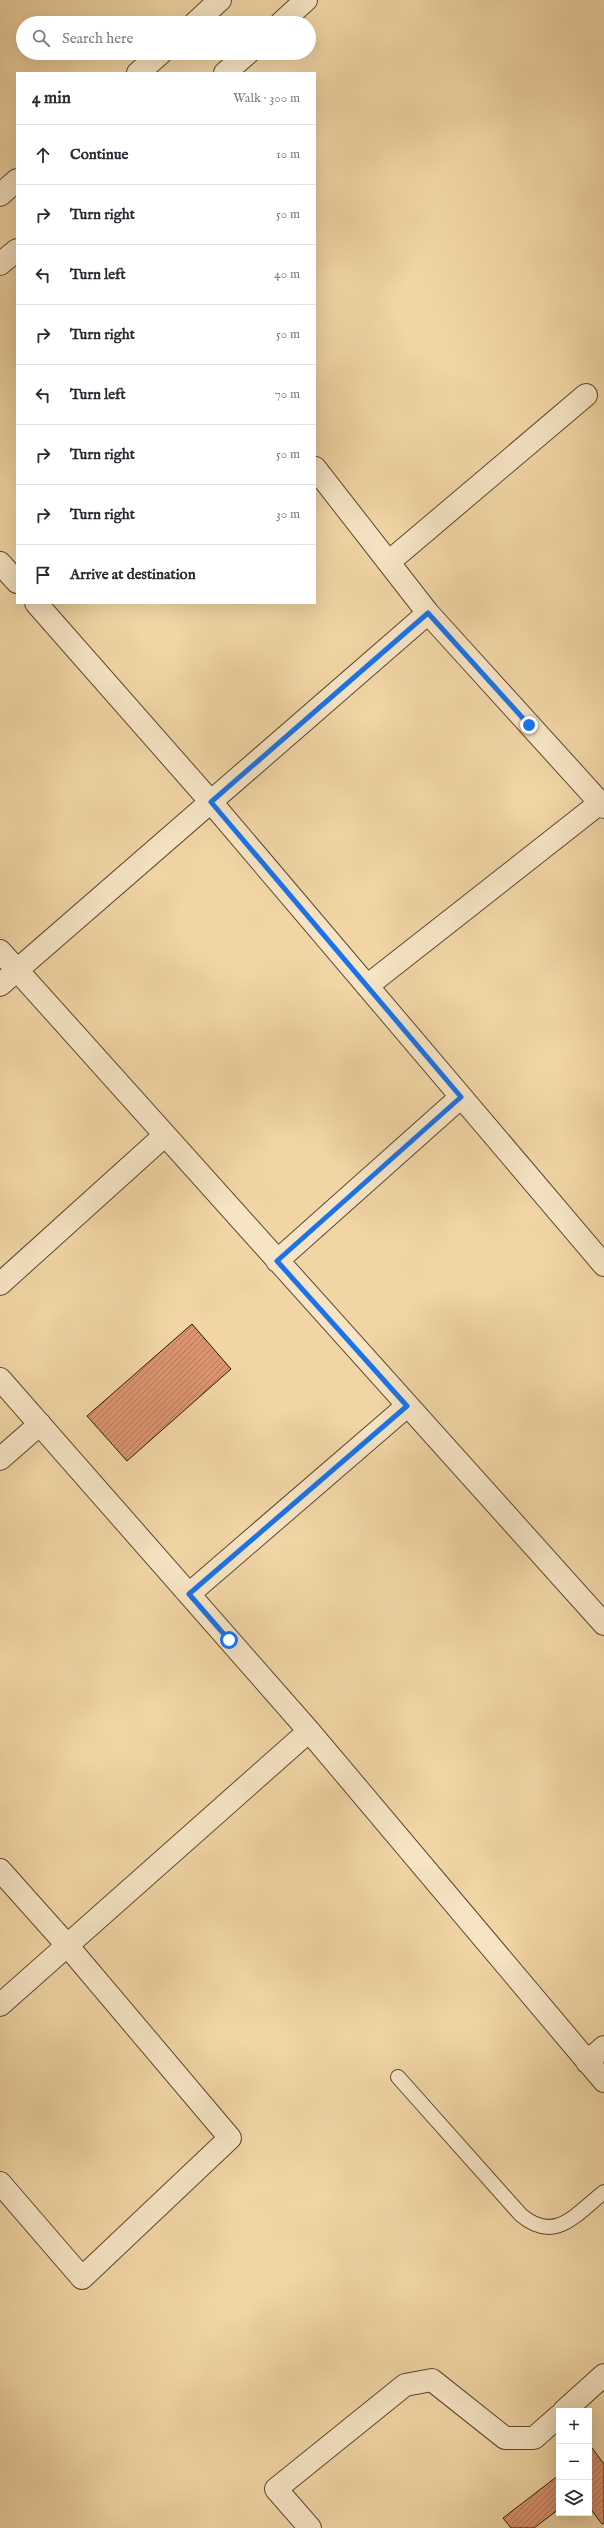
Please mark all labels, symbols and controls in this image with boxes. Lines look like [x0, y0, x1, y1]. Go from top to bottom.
search box [16, 16, 316, 60]
icon: search [30, 27, 52, 49]
text: Search here [62, 29, 133, 48]
text: 4 min [32, 88, 71, 109]
text: Walk · 300 m [233, 90, 300, 107]
icon: ahead [32, 144, 54, 166]
text: Continue [70, 145, 128, 164]
text: 10 m [276, 146, 300, 163]
icon: right [32, 204, 54, 226]
text: Turn right [70, 205, 135, 224]
text: 50 m [276, 206, 300, 223]
icon: left [32, 264, 54, 286]
text: Turn left [70, 265, 126, 284]
text: 40 m [274, 266, 300, 283]
icon: right [32, 324, 54, 346]
text: Turn right [70, 325, 135, 344]
text: 50 m [276, 326, 300, 343]
icon: left [32, 384, 54, 406]
text: Turn left [70, 385, 126, 404]
text: 70 m [275, 386, 300, 403]
icon: right [32, 444, 54, 466]
text: Turn right [70, 445, 135, 464]
text: 50 m [276, 446, 300, 463]
icon: right [32, 504, 54, 526]
text: Turn right [70, 505, 135, 524]
text: 30 m [276, 506, 300, 523]
icon: arrive [32, 564, 54, 586]
text: Arrive at destination [70, 565, 196, 584]
route end [520, 716, 538, 734]
route start [220, 1631, 238, 1649]
map controls [556, 2408, 592, 2516]
button: + [556, 2408, 592, 2444]
button: − [556, 2444, 592, 2480]
button: layers [556, 2480, 592, 2516]

